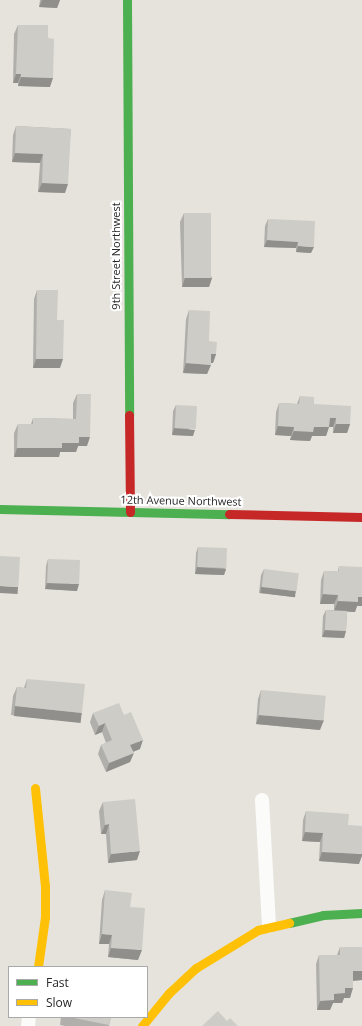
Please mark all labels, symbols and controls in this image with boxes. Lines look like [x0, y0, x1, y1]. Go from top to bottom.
street label: 9th Street Northwest [109, 202, 123, 310]
street label: 12th Avenue Northwest [120, 493, 242, 509]
legend [8, 966, 148, 1018]
text: Fast [46, 974, 69, 991]
text: Slow [46, 994, 72, 1011]

